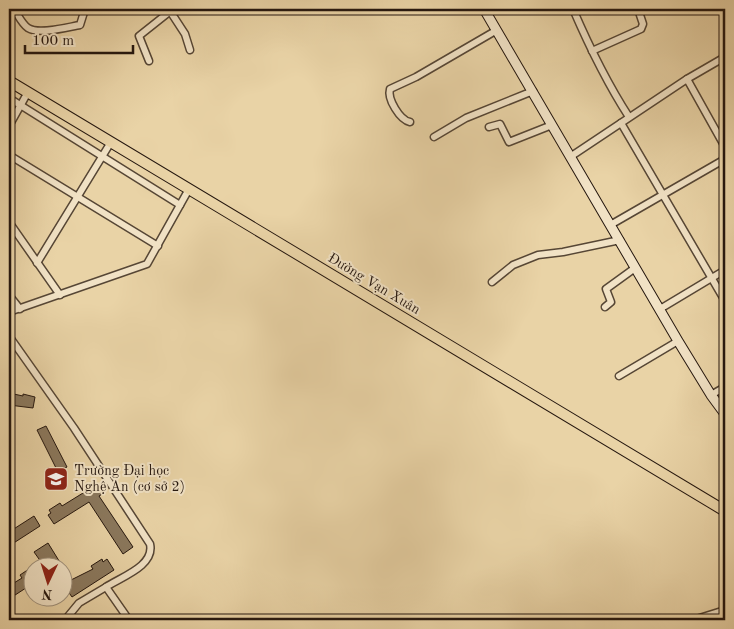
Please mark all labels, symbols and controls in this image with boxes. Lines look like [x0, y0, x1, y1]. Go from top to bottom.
scale bar [25, 22, 132, 54]
text: 100 m [32, 34, 74, 49]
street label: Đường Vạn Xuân [325, 251, 423, 317]
place label: Trường Đại học Nghệ An (cơ sở 2) [74, 464, 185, 494]
school or university icon: Trường Đại học Nghệ An (cơ sở 2) [43, 466, 69, 492]
north arrow [22, 556, 72, 606]
text: N [41, 587, 53, 601]

